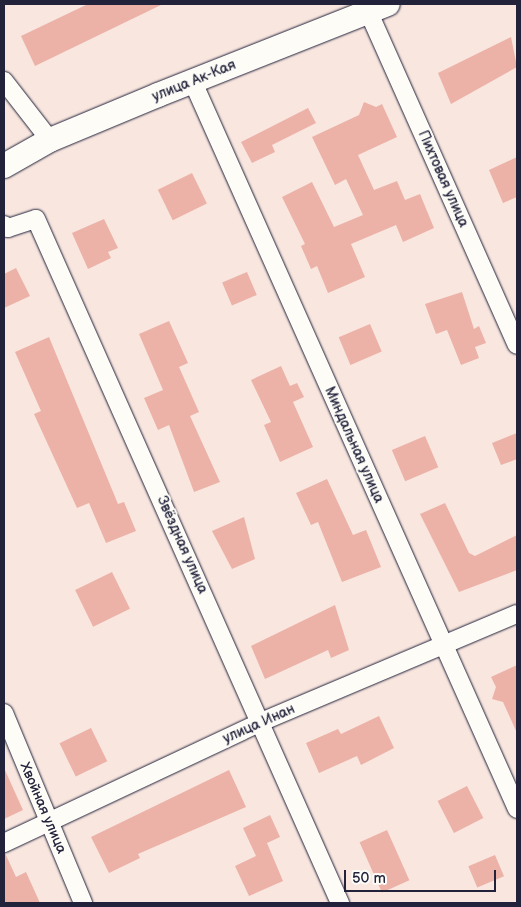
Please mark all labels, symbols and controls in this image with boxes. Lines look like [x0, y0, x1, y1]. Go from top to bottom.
street label: улица Ак-Кая [150, 57, 238, 105]
street label: Пихтовая улица [414, 128, 472, 230]
street label: Миндальная улица [321, 384, 387, 506]
street label: Звёздная улица [153, 494, 211, 596]
street label: улица Инан [220, 701, 298, 747]
street label: Хвойная улица [16, 760, 70, 856]
scale bar [346, 860, 498, 892]
text: 50 m [352, 869, 386, 888]

